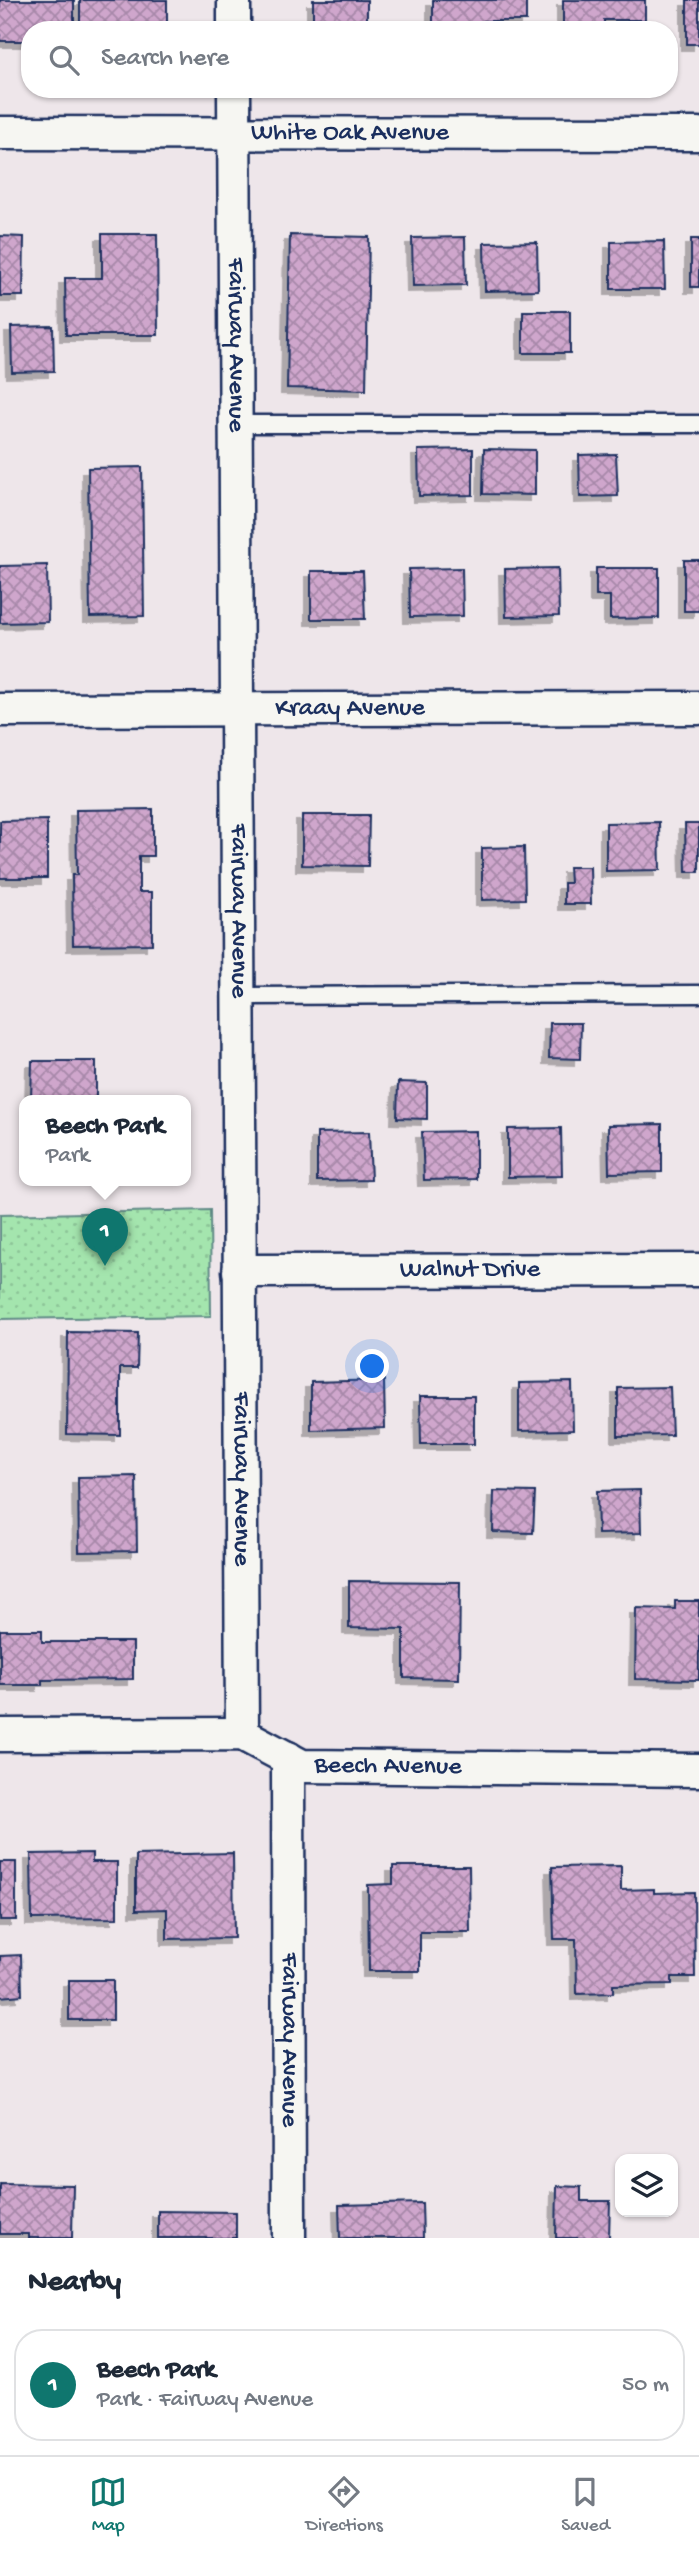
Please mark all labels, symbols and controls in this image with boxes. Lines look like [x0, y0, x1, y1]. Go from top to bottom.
search box [21, 21, 678, 98]
icon: search [45, 41, 83, 79]
text: Search here [101, 44, 229, 75]
street label: White Oak Avenue [251, 118, 450, 149]
street label: Fairway Avenue [219, 257, 251, 433]
street label: Kraay Avenue [275, 693, 425, 725]
street label: Fairway Avenue [222, 823, 254, 999]
popup [19, 1095, 191, 1186]
text: Beech Park [46, 1112, 164, 1143]
text: Park [46, 1143, 90, 1170]
pin: 1 [82, 1208, 128, 1266]
street label: Walnut Drive [400, 1255, 541, 1286]
your location [355, 1349, 389, 1383]
street label: Fairway Avenue [225, 1391, 257, 1567]
street label: Beech Avenue [313, 1751, 462, 1783]
street label: Fairway Avenue [273, 1952, 304, 2128]
map controls [615, 2154, 678, 2217]
button: layers [615, 2154, 678, 2217]
text: Nearby [28, 2266, 121, 2301]
text: Beech Park [97, 2356, 216, 2387]
text: 1 [48, 2372, 58, 2399]
text: 50 m [622, 2372, 669, 2399]
text: Park · Fairway Avenue [97, 2387, 313, 2414]
tab: Map [89, 2473, 127, 2538]
tab: Directions [306, 2473, 383, 2538]
tab: Saved [561, 2473, 610, 2538]

